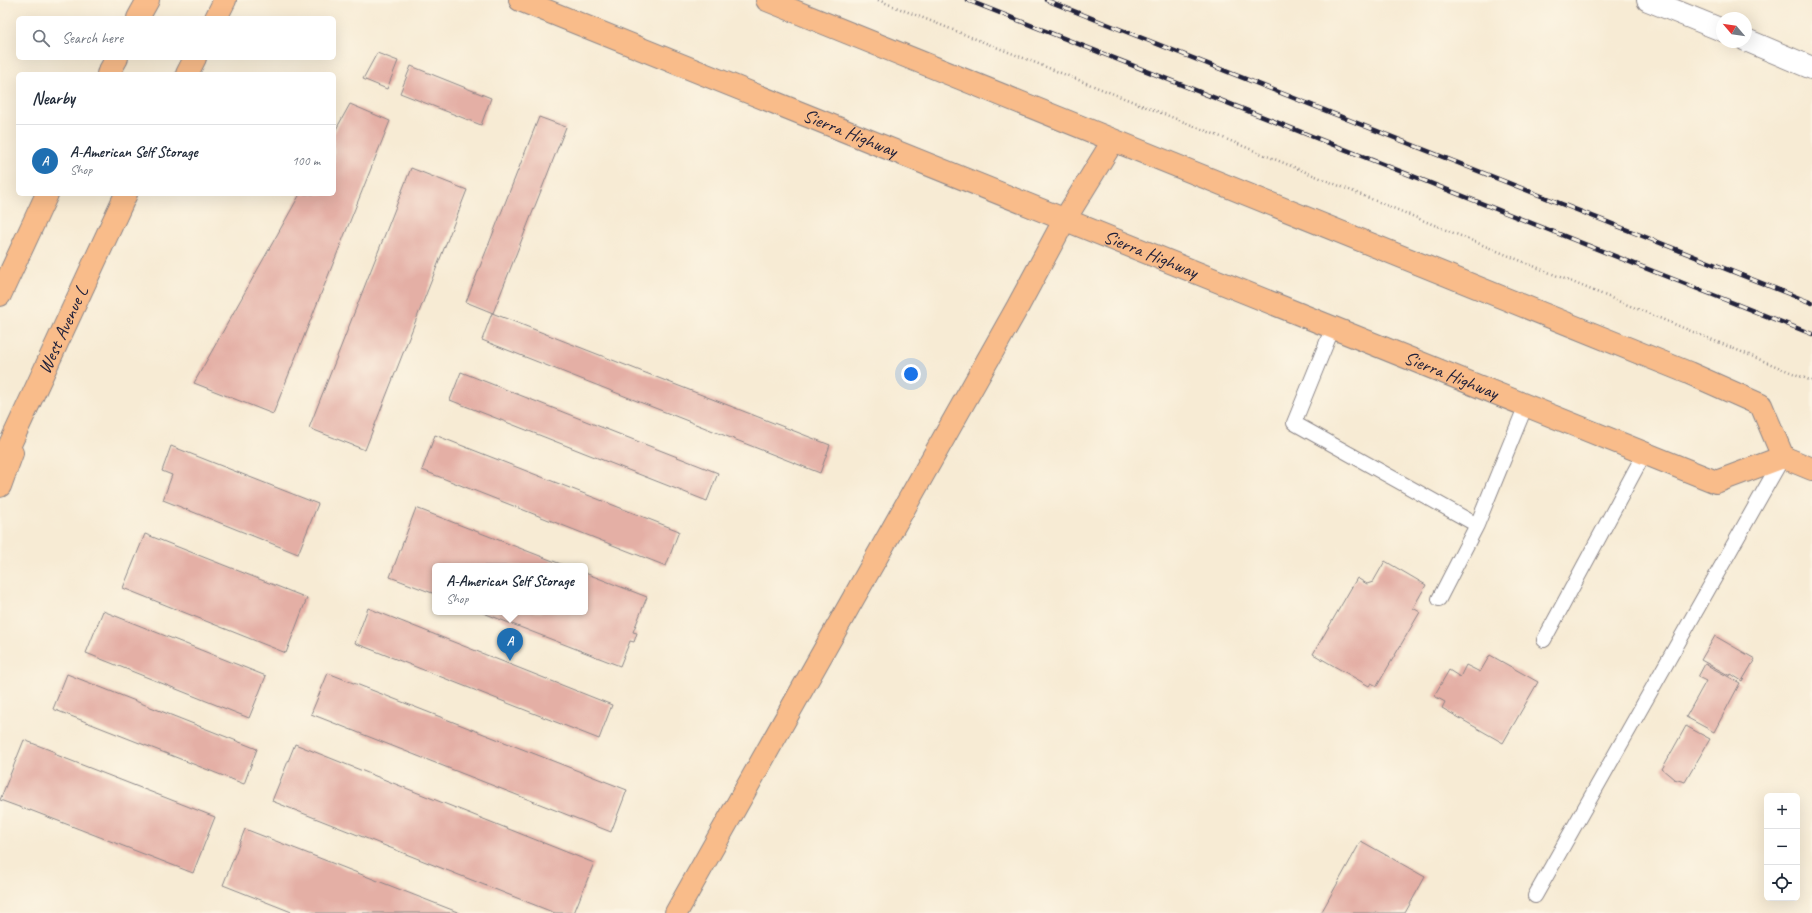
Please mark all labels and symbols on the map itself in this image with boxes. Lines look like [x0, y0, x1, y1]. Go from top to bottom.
north arrow [1716, 12, 1752, 48]
street label: Sierra Highway [800, 103, 902, 163]
street label: Sierra Highway [1100, 224, 1203, 284]
street label: West Avenue L [32, 281, 94, 378]
street label: Sierra Highway [1401, 346, 1503, 406]
your location [901, 364, 921, 384]
pin: A [497, 628, 523, 661]

